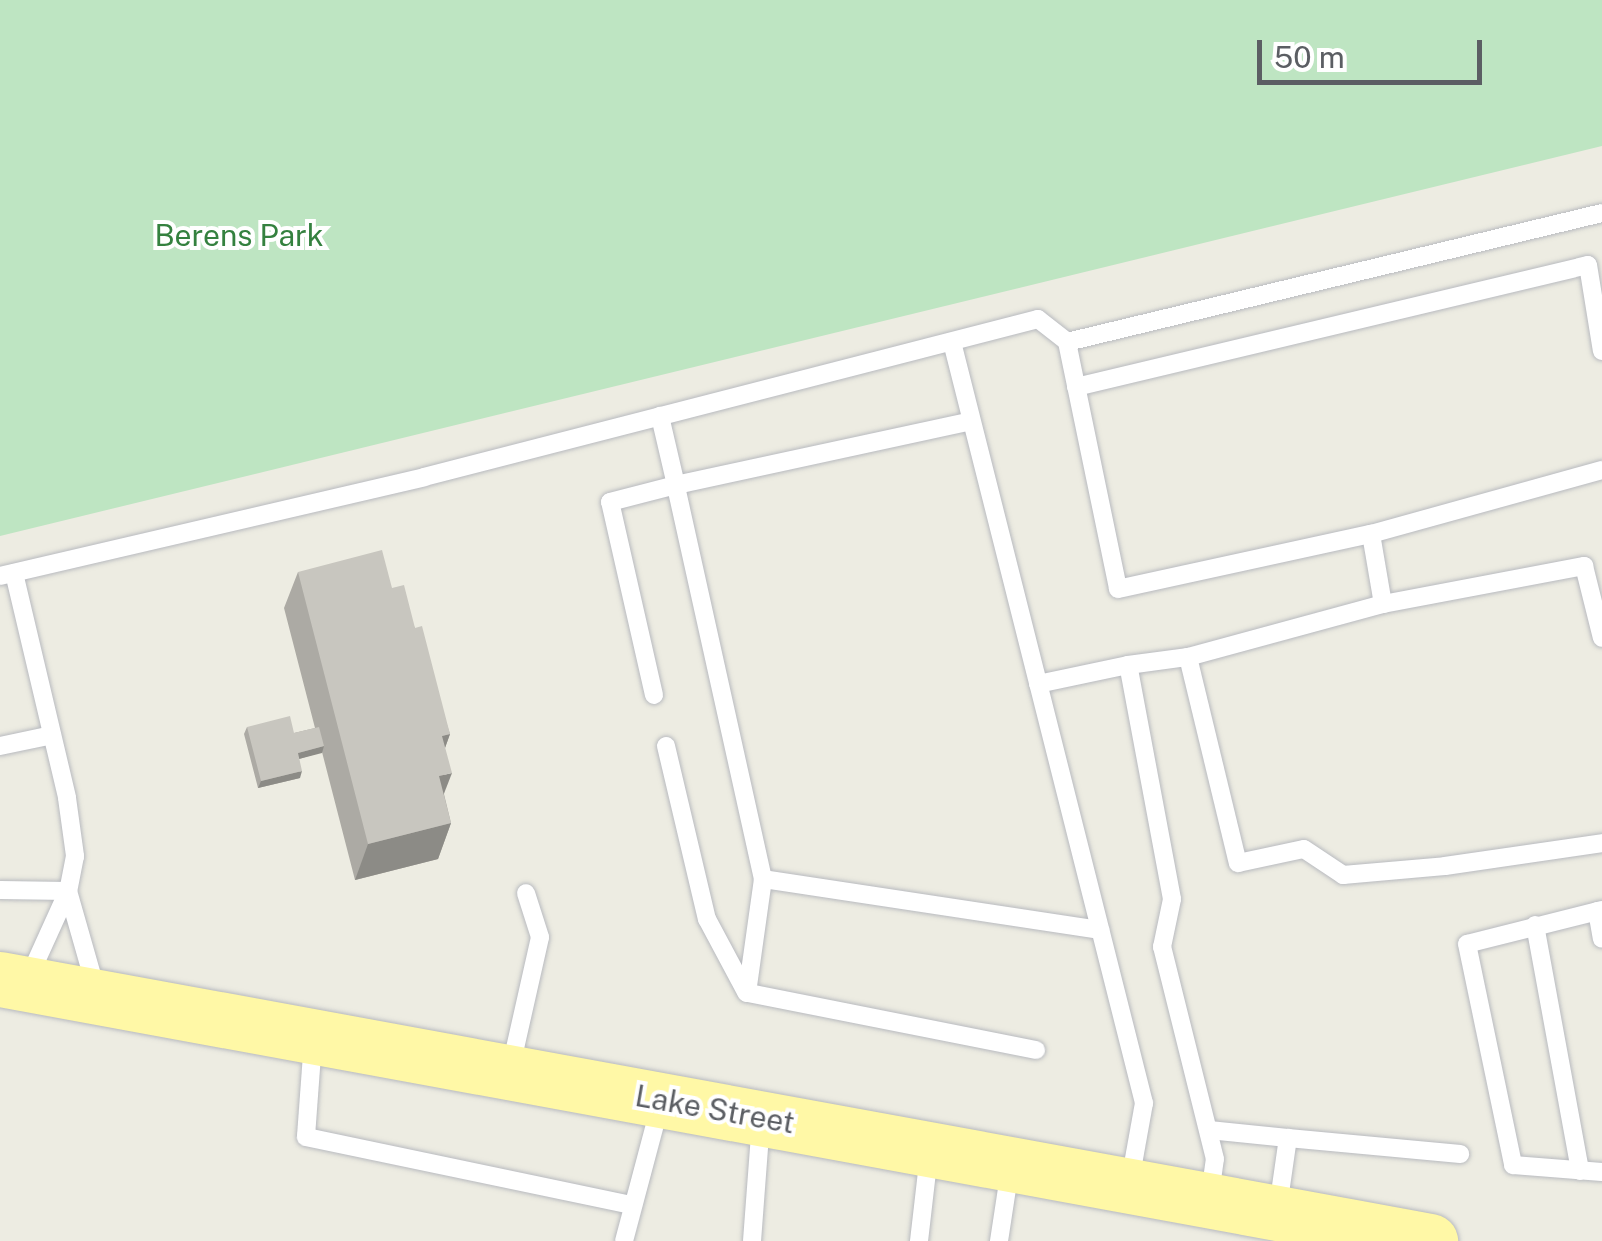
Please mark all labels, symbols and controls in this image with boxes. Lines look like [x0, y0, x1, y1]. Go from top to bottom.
scale bar [1262, 20, 1487, 82]
text: 50 m [1274, 39, 1345, 75]
park label: Berens Park [154, 217, 324, 253]
street label: Lake Street [632, 1077, 798, 1141]

